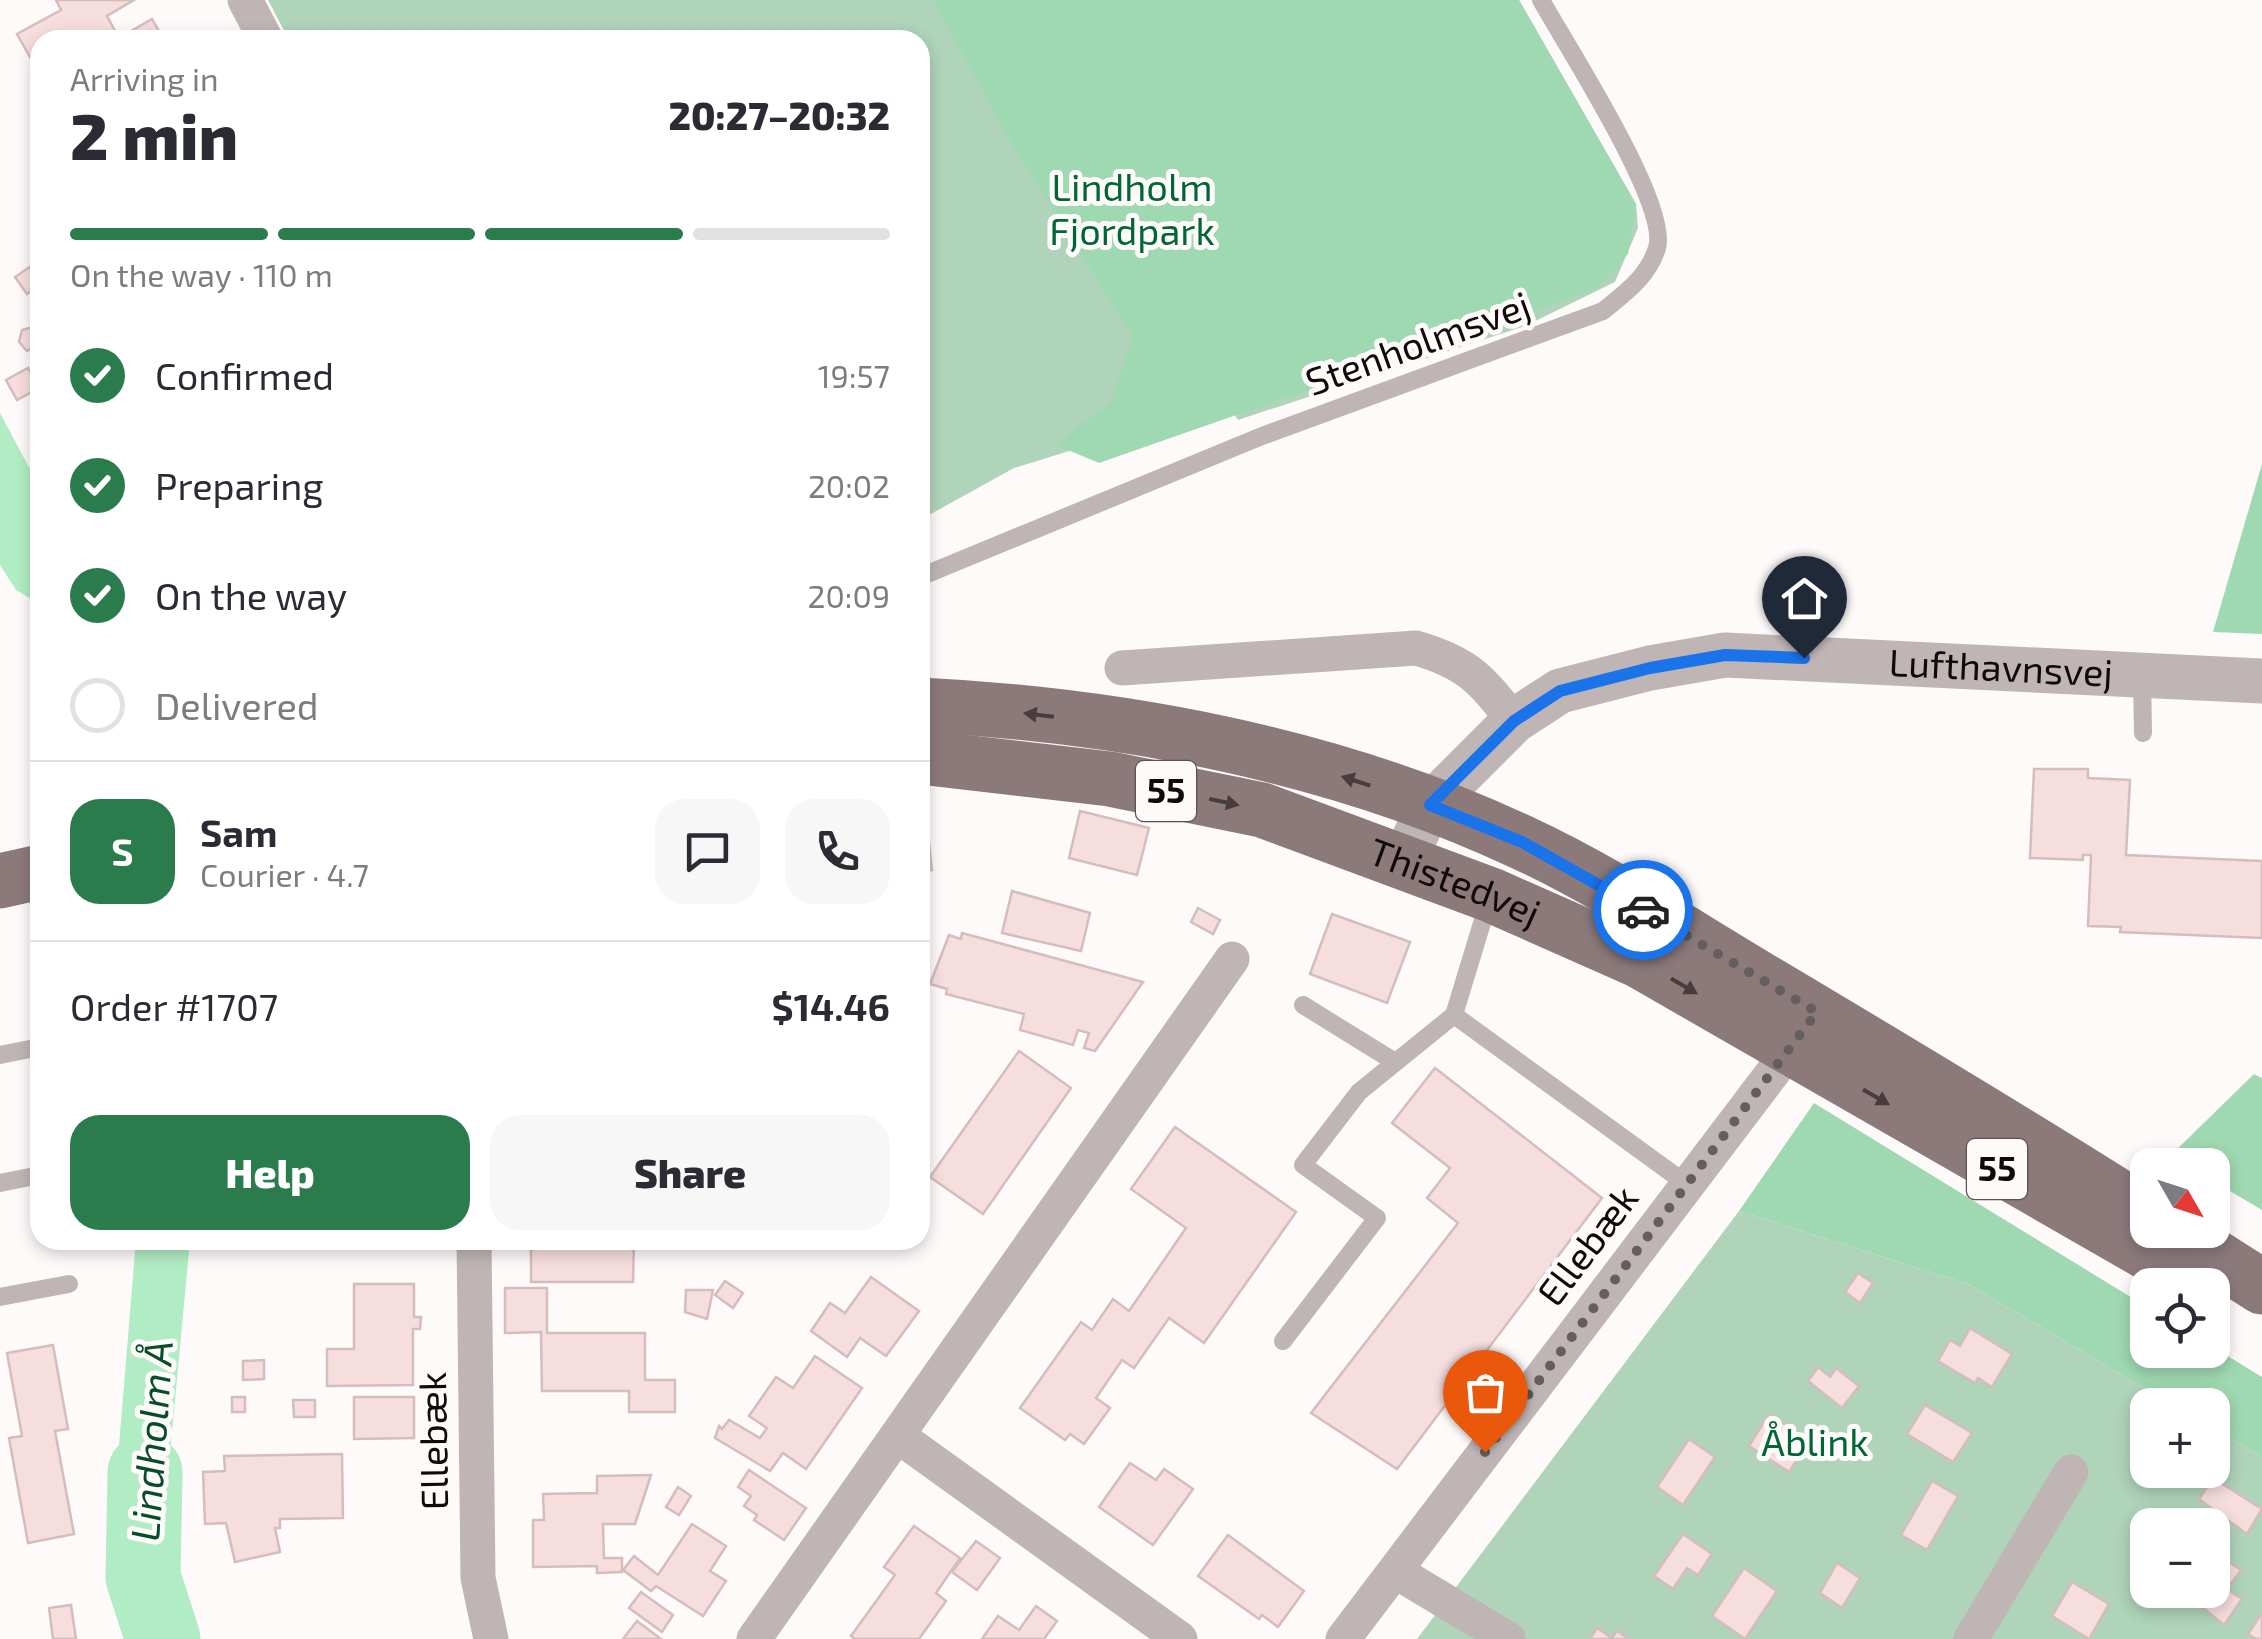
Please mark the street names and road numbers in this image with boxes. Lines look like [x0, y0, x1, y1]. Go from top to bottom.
street label: Stenholmsvej [1299, 280, 1536, 404]
street label: Lufthavnsvej [1888, 638, 2114, 695]
road number: 55 [1136, 761, 1196, 821]
street label: Thistedvej [1363, 827, 1548, 935]
road number: 55 [1967, 1139, 2027, 1199]
street label: Ellebæk [1526, 1176, 1646, 1314]
street label: Ellebæk [408, 1371, 456, 1511]

